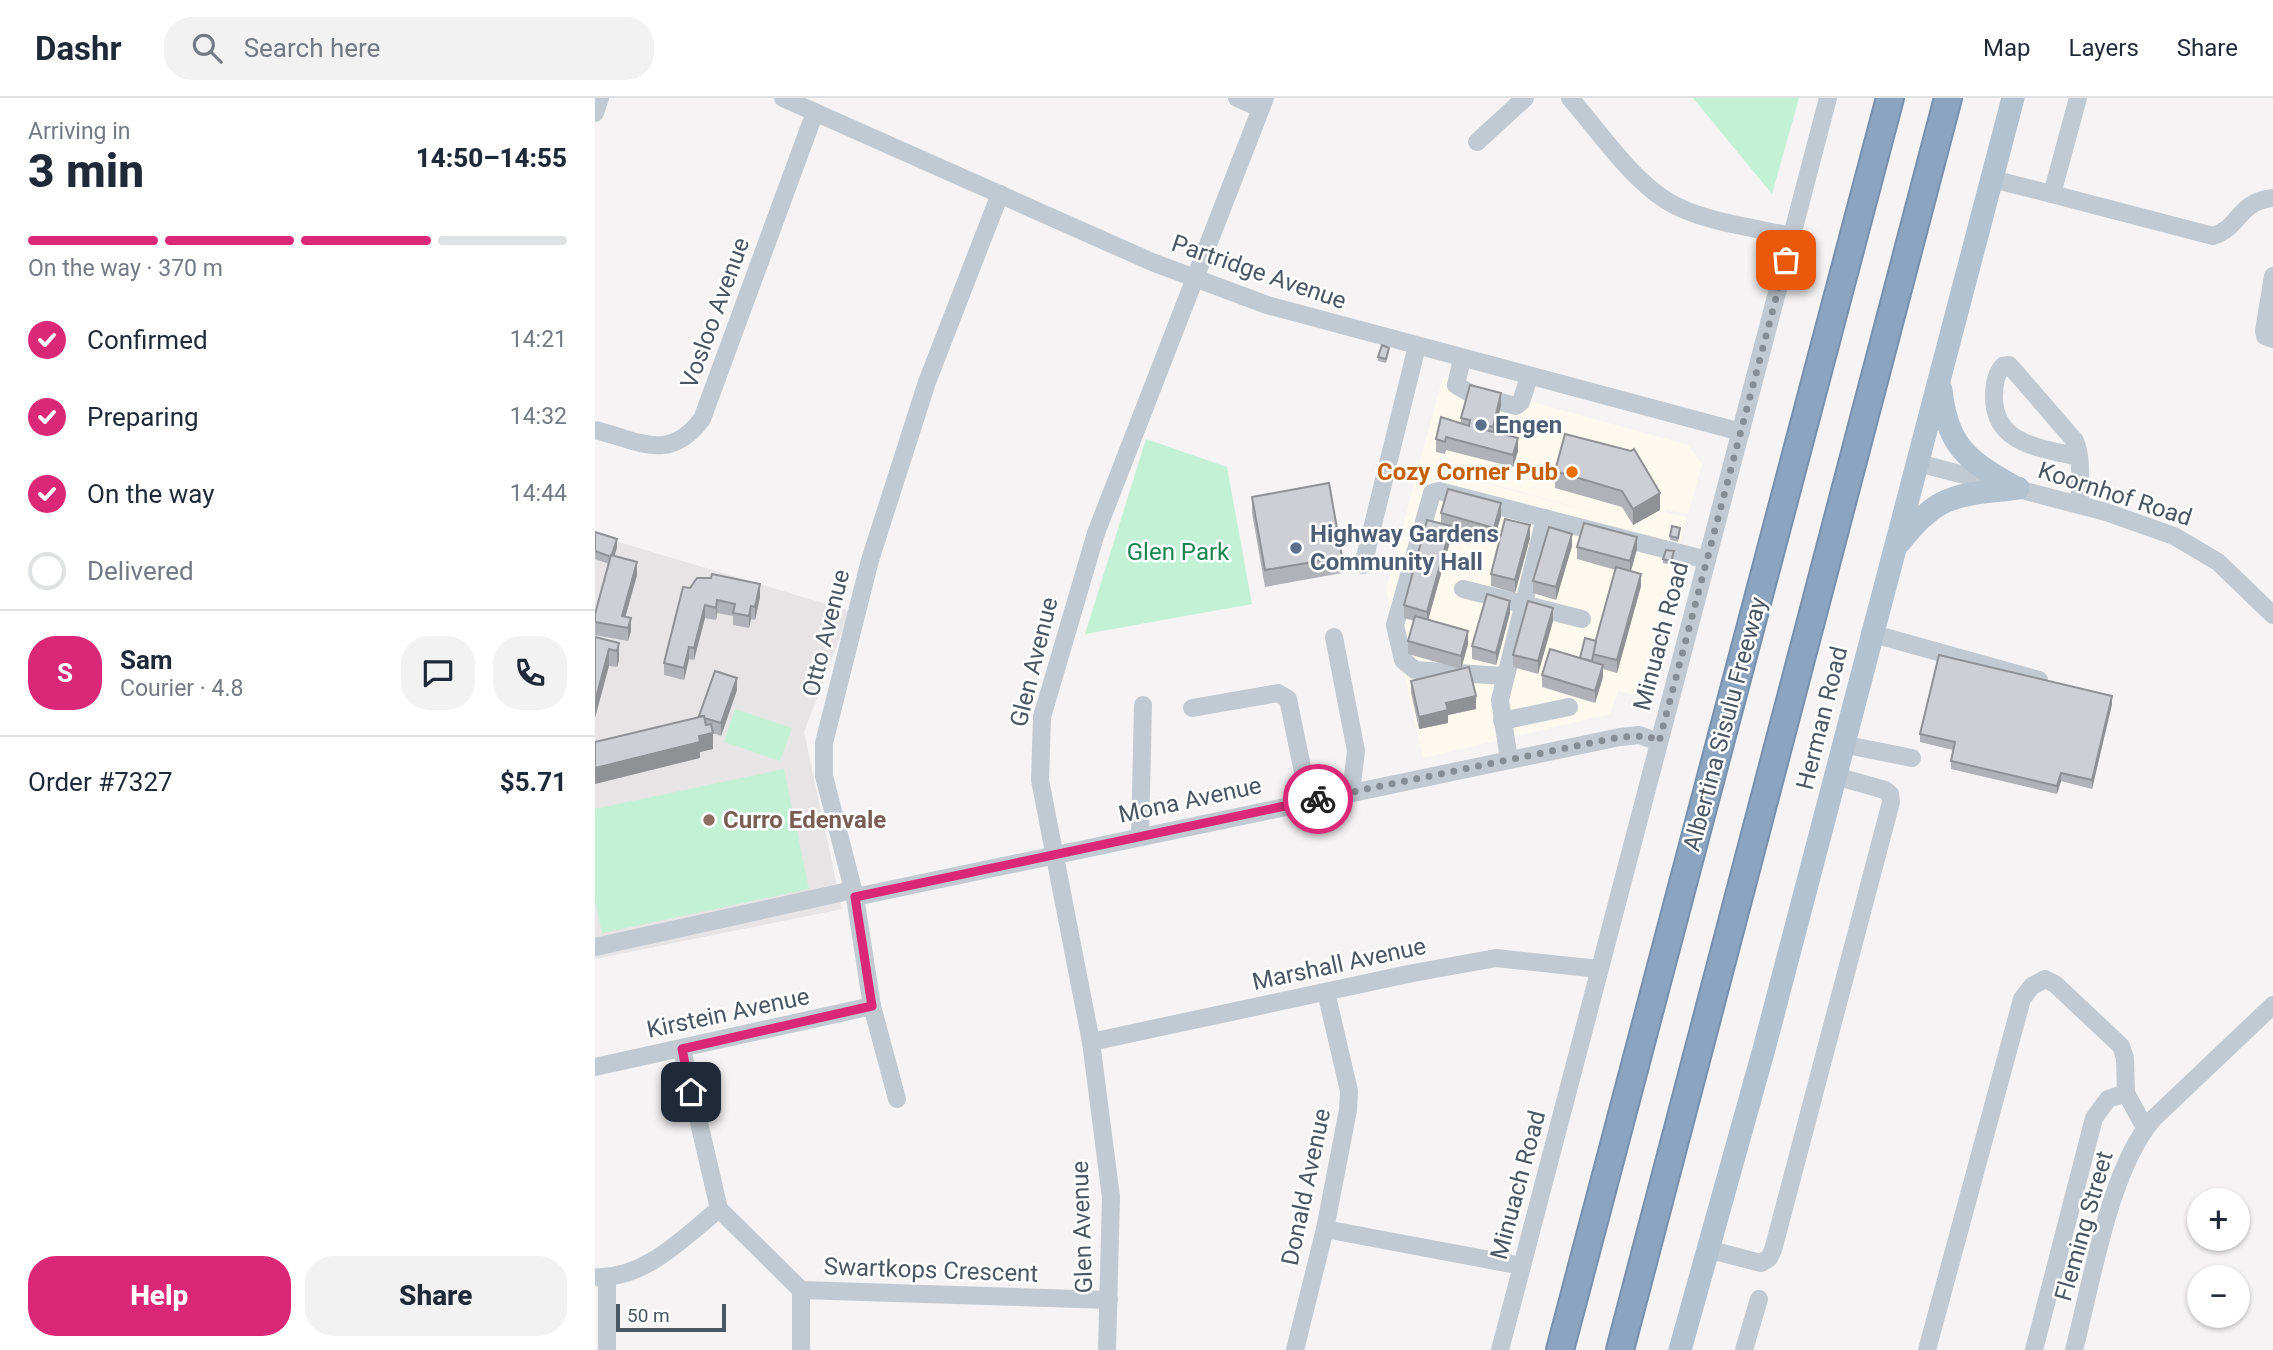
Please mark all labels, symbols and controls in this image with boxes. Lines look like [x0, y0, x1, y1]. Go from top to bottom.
search box [164, 17, 654, 80]
text: Dashr [35, 29, 122, 68]
icon: search [188, 29, 226, 67]
text: Search here [244, 33, 380, 63]
text: Map [1983, 34, 2031, 62]
text: Layers [2069, 34, 2139, 62]
text: Share [2177, 34, 2238, 62]
text: Arriving in [28, 118, 131, 145]
text: 14:50–14:55 [416, 143, 567, 173]
text: 3 min [28, 144, 144, 198]
street label: Partridge Avenue [1168, 229, 1350, 315]
pin [1756, 230, 1816, 290]
street label: Vosloo Avenue [675, 234, 755, 392]
icon: bag [1767, 241, 1805, 279]
text: On the way · 370 m [28, 255, 223, 282]
icon: check [28, 321, 66, 359]
text: Confirmed [87, 325, 208, 355]
text: 14:21 [510, 326, 567, 353]
icon: check [28, 398, 66, 436]
text: Preparing [87, 402, 199, 432]
text: 14:32 [510, 403, 567, 430]
place label: Engen [1495, 411, 1562, 439]
marker: Engen [1473, 417, 1489, 433]
street label: Koornhof Road [2035, 456, 2195, 532]
place label: Cozy Corner Pub [1377, 458, 1558, 486]
marker: Cozy Corner Pub [1564, 464, 1580, 480]
icon: check [28, 475, 66, 513]
text: On the way [87, 479, 215, 509]
text: 14:44 [510, 480, 567, 507]
place label: Highway Gardens Community Hall [1310, 520, 1499, 576]
park label: Glen Park [1127, 538, 1230, 566]
marker: Highway Gardens Community Hall [1288, 540, 1304, 556]
text: Delivered [87, 556, 194, 586]
street label: Minuach Road [1628, 558, 1694, 714]
street label: Otto Avenue [797, 566, 855, 700]
street label: Albertina Sisulu Freeway [1678, 593, 1773, 854]
street label: Glen Avenue [1004, 594, 1064, 730]
button: chat [401, 636, 475, 710]
button: phone [493, 636, 567, 710]
street label: Herman Road [1791, 644, 1853, 792]
text: Sam [120, 645, 172, 675]
text: S [57, 658, 73, 688]
text: Courier · 4.8 [120, 675, 243, 702]
courier [1283, 764, 1353, 834]
text: Order #7327 [28, 767, 173, 797]
text: $5.71 [500, 767, 567, 797]
street label: Mona Avenue [1116, 771, 1264, 829]
icon: bike [1299, 780, 1337, 818]
place label: Curro Edenvale [723, 806, 886, 834]
marker: Curro Edenvale [701, 812, 717, 828]
street label: Marshall Avenue [1250, 932, 1428, 996]
street label: Kirstein Avenue [644, 982, 812, 1044]
pin [661, 1062, 721, 1122]
icon: home [672, 1073, 710, 1111]
street label: Donald Avenue [1276, 1106, 1336, 1268]
street label: Minuach Road [1485, 1107, 1551, 1263]
street label: Fleming Street [2049, 1148, 2119, 1304]
street label: Glen Avenue [1066, 1160, 1098, 1294]
map controls [2187, 1188, 2250, 1328]
button: + [2187, 1188, 2250, 1251]
street label: Swartkops Crescent [823, 1252, 1039, 1288]
button: Help [28, 1256, 291, 1336]
button: Share [305, 1256, 567, 1336]
button: − [2187, 1265, 2250, 1328]
scale bar [616, 1301, 726, 1333]
text: 50 m [627, 1304, 670, 1327]

